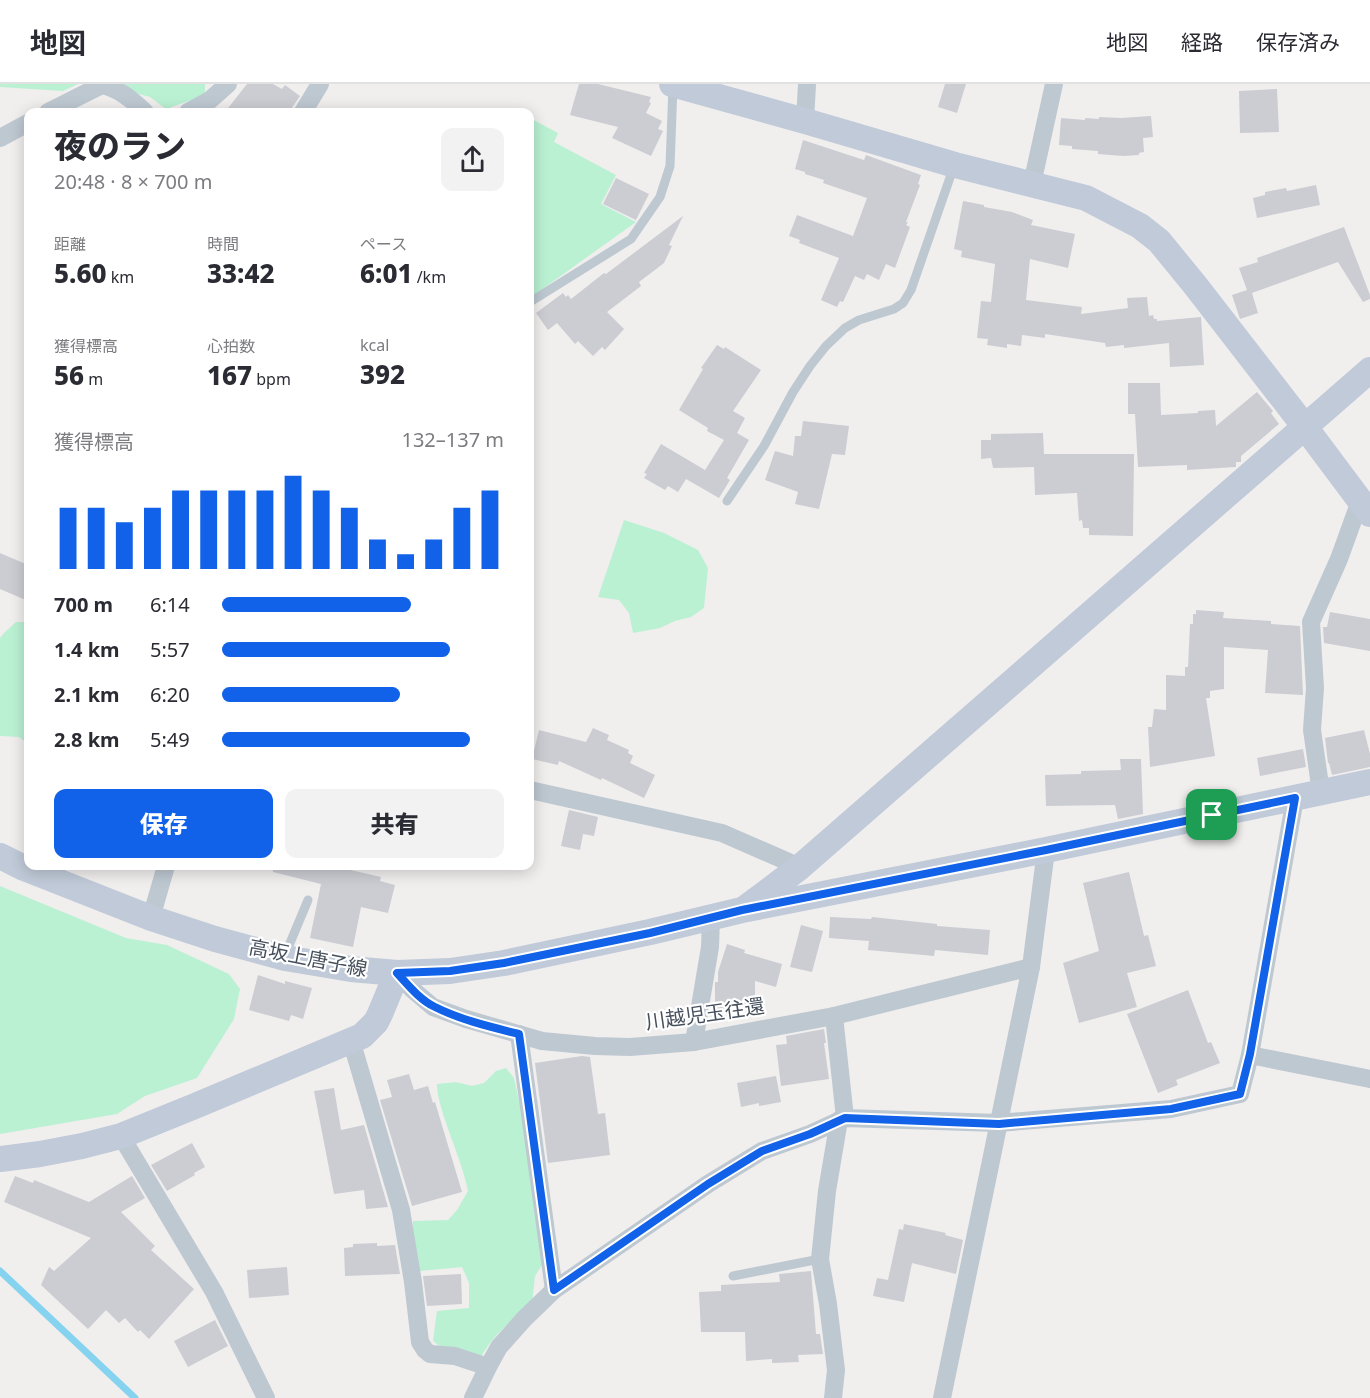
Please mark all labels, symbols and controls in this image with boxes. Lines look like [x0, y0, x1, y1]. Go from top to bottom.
text: 地図 [30, 23, 86, 61]
text: 地図 [1106, 28, 1148, 56]
text: 経路 [1181, 28, 1223, 56]
text: 保存済み [1256, 28, 1340, 56]
text: 夜のラン [54, 123, 186, 168]
button: share [441, 128, 504, 191]
text: 20:48 · 8 × 700 m [54, 168, 212, 195]
text: 距離 [54, 233, 86, 255]
text: 時間 [207, 233, 239, 255]
text: ペース [360, 233, 407, 255]
text: 5.60 [54, 255, 107, 291]
text: 33:42 [207, 255, 275, 291]
text: 6:01 [360, 255, 413, 291]
text: km [107, 266, 134, 288]
text: /km [413, 266, 446, 288]
text: kcal [360, 334, 389, 356]
text: 獲得標高 [54, 335, 118, 357]
text: 心拍数 [207, 335, 255, 357]
text: 392 [360, 356, 405, 392]
text: 56 [54, 357, 84, 393]
text: 167 [207, 357, 252, 393]
text: m [84, 368, 103, 390]
text: bpm [252, 368, 291, 390]
text: 132–137 m [401, 426, 504, 453]
text: 獲得標高 [54, 428, 134, 455]
text: 700 m [54, 591, 113, 618]
text: 6:14 [150, 591, 190, 618]
text: 1.4 km [54, 636, 120, 663]
text: 5:57 [150, 636, 190, 663]
text: 2.1 km [54, 681, 120, 708]
text: 6:20 [150, 681, 190, 708]
text: 2.8 km [54, 726, 120, 753]
text: 5:49 [150, 726, 190, 753]
button: 保存 [54, 789, 273, 858]
button: 共有 [285, 789, 504, 858]
pin [1186, 789, 1237, 840]
icon: arrive [1195, 798, 1228, 831]
street label: 高坂上唐子線 [247, 933, 370, 982]
street label: 川越児玉往還 [644, 992, 766, 1035]

